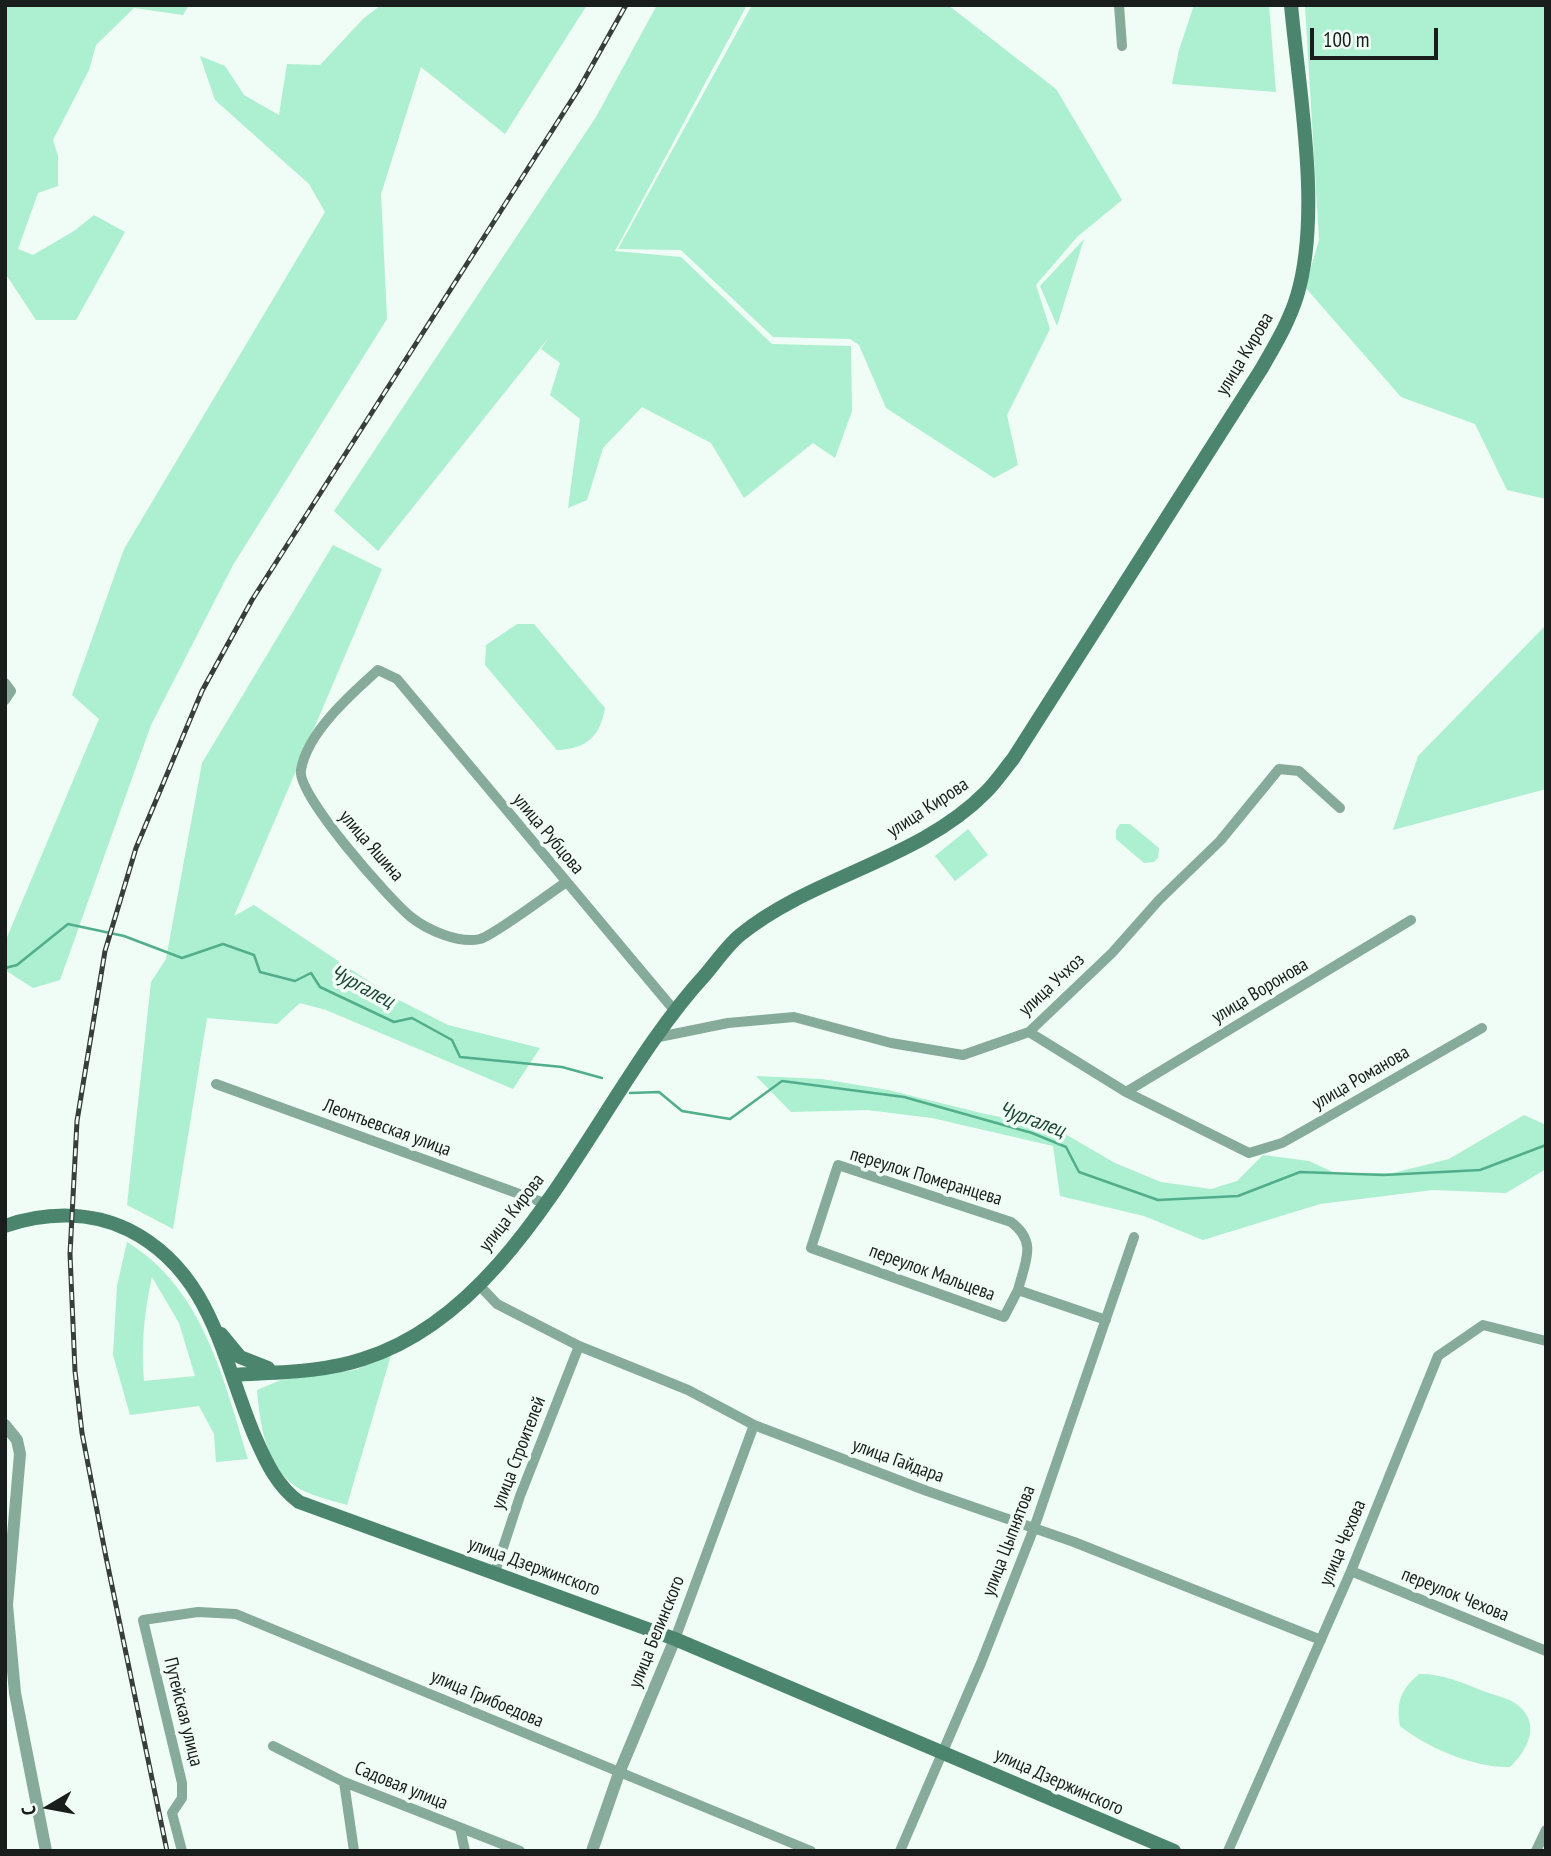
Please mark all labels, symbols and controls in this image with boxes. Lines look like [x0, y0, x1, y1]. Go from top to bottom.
scale bar [1313, 14, 1441, 58]
text: 100 m [1323, 26, 1369, 53]
street label: улица Кирова [1211, 309, 1279, 399]
street label: улица Кирова [883, 773, 973, 843]
street label: улица Рубцова [508, 789, 588, 879]
street label: улица Яшина [334, 806, 408, 886]
street label: улица Учхоз [1014, 949, 1090, 1021]
street label: улица Воронова [1208, 953, 1312, 1029]
water label: Чургалец [326, 960, 398, 1014]
street label: улица Романова [1308, 1041, 1414, 1115]
street label: Леонтьевская улица [320, 1094, 454, 1162]
water label: Чургалец [996, 1096, 1068, 1144]
street label: переулок Померанцева [847, 1143, 1005, 1211]
street label: улица Кирова [475, 1170, 549, 1256]
street label: переулок Мальцева [866, 1240, 998, 1306]
street label: улица Строителей [487, 1393, 551, 1513]
street label: улица Гайдара [849, 1434, 947, 1488]
street label: улица Цыпнятова [977, 1482, 1041, 1600]
street label: улица Чехова [1315, 1497, 1371, 1589]
street label: улица Дзержинского [465, 1533, 603, 1601]
street label: переулок Чехова [1398, 1563, 1512, 1627]
street label: улица Белинского [624, 1573, 690, 1691]
street label: Путейская улица [158, 1655, 208, 1769]
street label: улица Грибоедова [427, 1665, 547, 1733]
street label: улица Дзержинского [991, 1743, 1127, 1821]
street label: Садовая улица [351, 1757, 451, 1815]
north arrow [14, 1772, 84, 1842]
text: С [16, 1804, 41, 1817]

